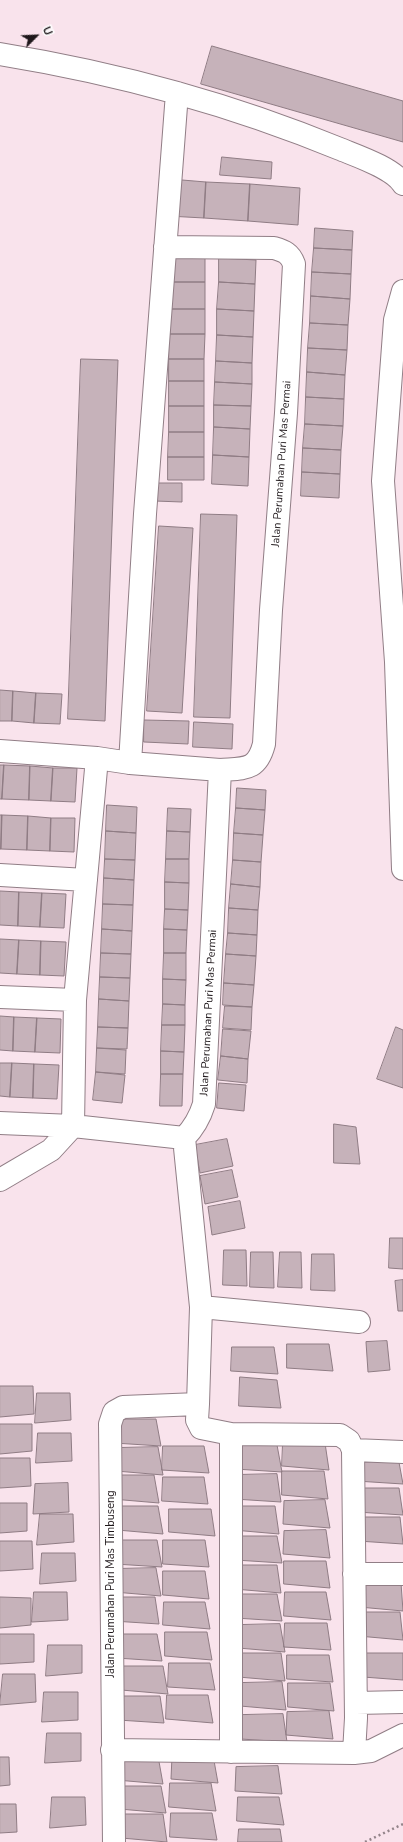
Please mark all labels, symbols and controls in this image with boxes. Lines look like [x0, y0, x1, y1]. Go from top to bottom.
north arrow [16, 16, 56, 56]
text: U [39, 24, 56, 38]
street label: Jalan Perumahan Puri Mas Permai [270, 380, 294, 548]
street label: Jalan Perumahan Puri Mas Permai [198, 929, 220, 1097]
street label: Jalan Perumahan Puri Mas Timbuseng [104, 1490, 118, 1678]

